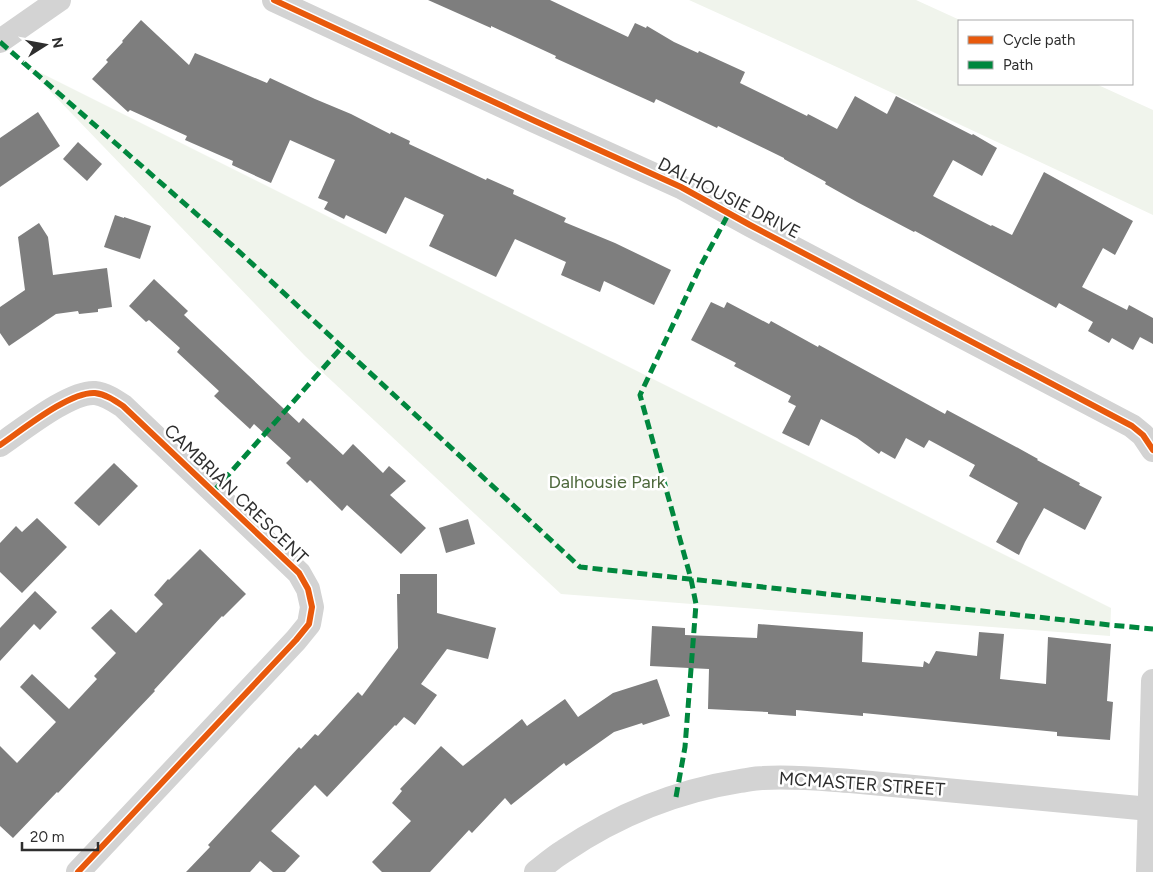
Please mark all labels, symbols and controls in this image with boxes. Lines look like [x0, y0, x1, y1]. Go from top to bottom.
north arrow [20, 20, 70, 70]
legend [958, 20, 1133, 85]
text: Cycle path [1003, 31, 1075, 49]
text: N [48, 36, 67, 50]
text: Path [1003, 56, 1033, 74]
street label: DALHOUSIE DRIVE [654, 153, 804, 243]
street label: CAMBRIAN CRESCENT [159, 420, 313, 568]
park label: Dalhousie Park [548, 471, 666, 493]
street label: MCMASTER STREET [778, 767, 946, 801]
scale bar [22, 820, 99, 852]
text: 20 m [30, 828, 64, 846]

